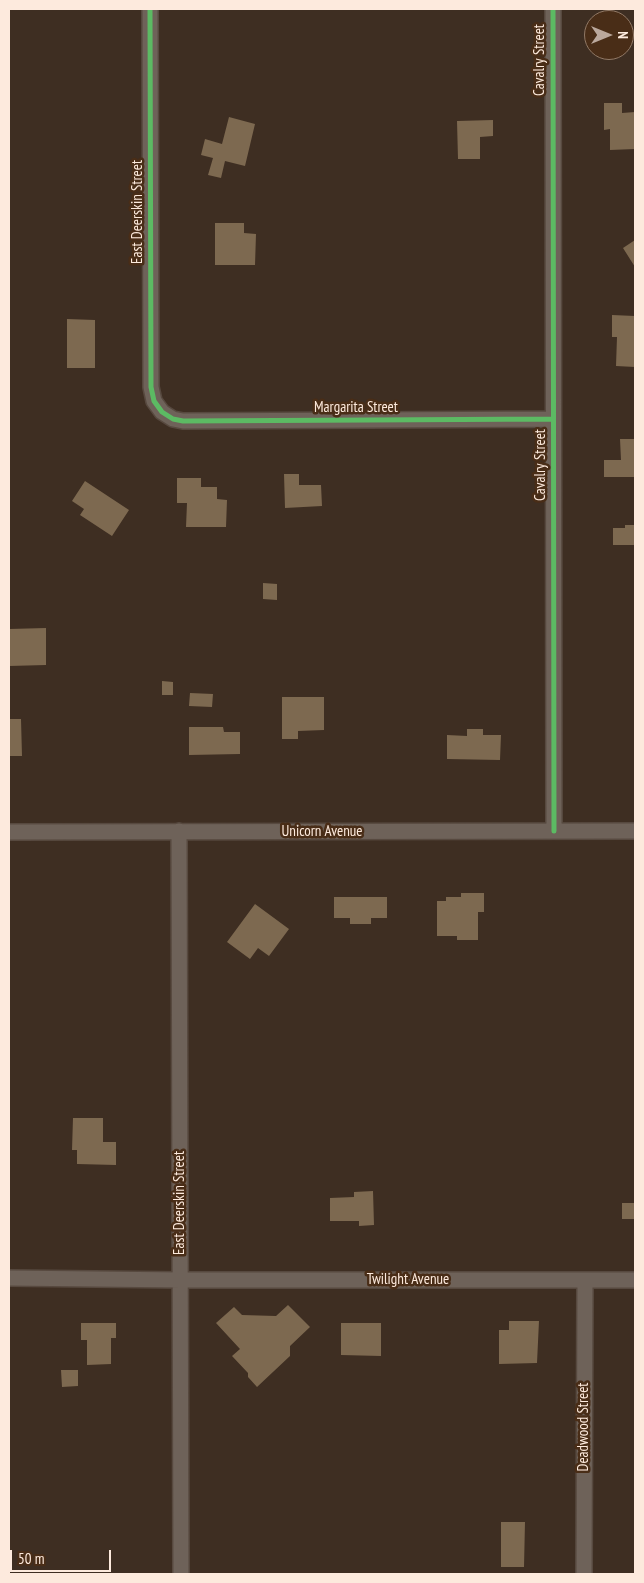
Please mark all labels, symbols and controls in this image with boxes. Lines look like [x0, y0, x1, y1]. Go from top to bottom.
north arrow [584, 10, 634, 60]
street label: Cavalry Street [531, 24, 549, 96]
text: N [614, 31, 632, 39]
street label: East Deerskin Street [129, 160, 147, 264]
street label: Margarita Street [314, 399, 398, 417]
street label: Cavalry Street [532, 429, 550, 501]
street label: Unicorn Avenue [281, 823, 363, 841]
street label: East Deerskin Street [171, 1151, 189, 1255]
street label: Twilight Avenue [367, 1271, 449, 1289]
street label: Deadwood Street [575, 1383, 593, 1471]
scale bar [12, 1540, 114, 1572]
text: 50 m [18, 1549, 44, 1568]

